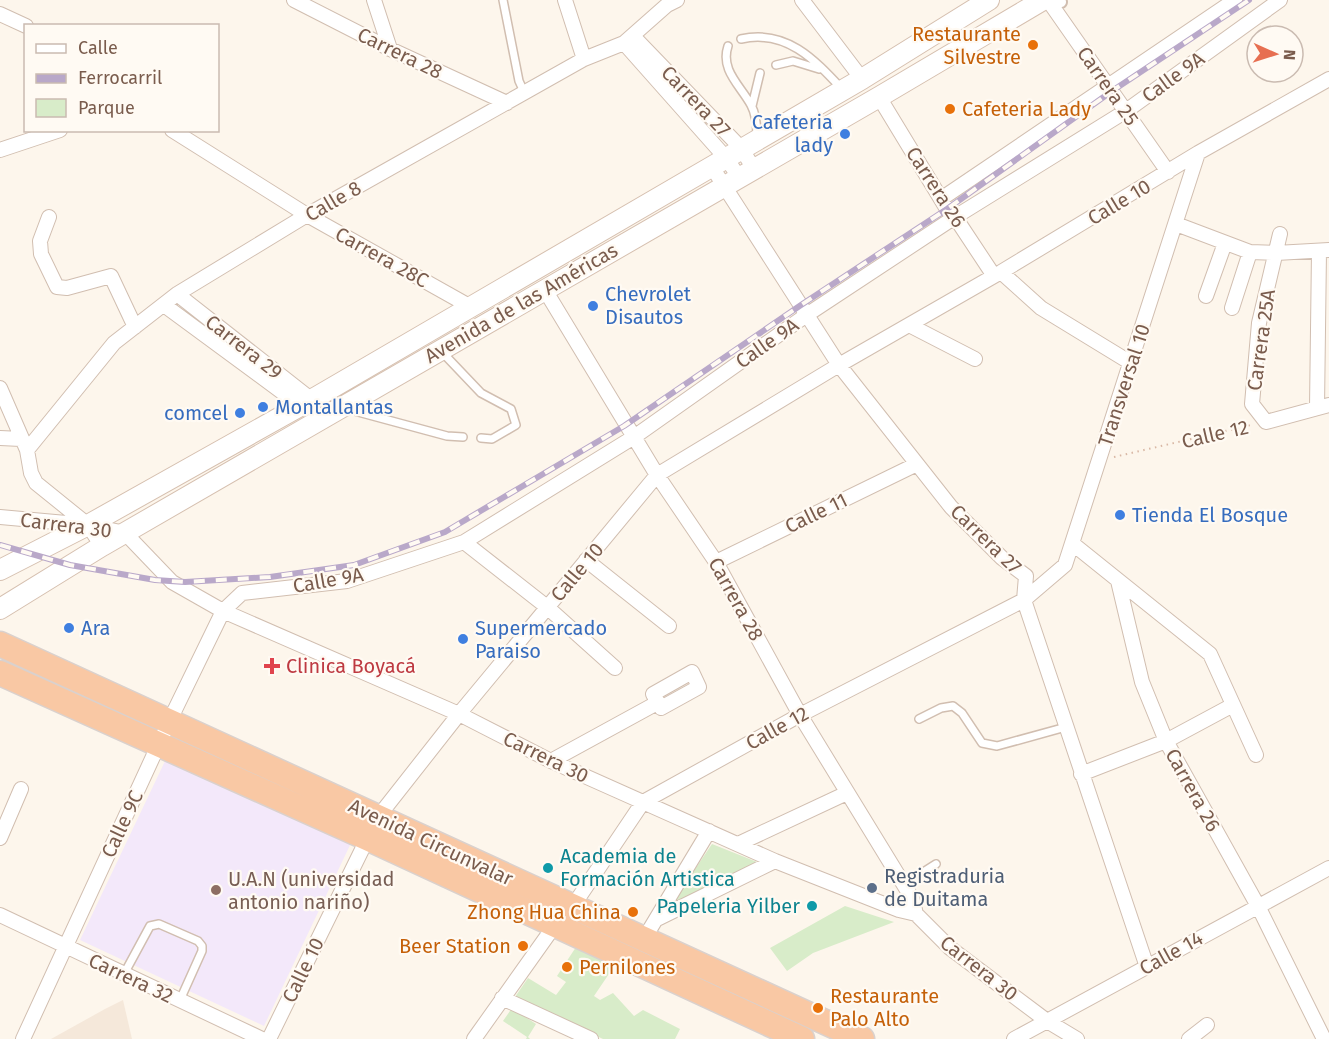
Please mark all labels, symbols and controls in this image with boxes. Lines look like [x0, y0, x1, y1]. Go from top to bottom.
street label: Carrera 28 [354, 22, 446, 84]
place label: Restaurante Silvestre [912, 22, 1021, 69]
legend [24, 24, 219, 132]
north arrow [1245, 24, 1305, 84]
text: Calle [78, 37, 118, 59]
marker: Restaurante Silvestre [1026, 38, 1040, 52]
street label: Carrera 25 [1072, 42, 1144, 130]
street label: Calle 9A [1137, 46, 1209, 108]
text: N [1280, 49, 1299, 61]
street label: Carrera 27 [656, 61, 736, 142]
text: Ferrocarril [78, 67, 162, 89]
text: Parque [78, 97, 135, 119]
place label: Cafeteria Lady [962, 97, 1091, 121]
marker: Cafeteria Lady [943, 102, 957, 116]
place label: Cafeteria lady [752, 110, 833, 157]
marker: Cafeteria lady [838, 127, 852, 141]
street label: Carrera 26 [901, 142, 971, 232]
street label: Calle 10 [1083, 174, 1155, 230]
street label: Calle 8 [301, 175, 365, 227]
street label: Carrera 28C [331, 222, 433, 292]
street label: Avenida de las Américas [420, 238, 622, 368]
place label: Chevrolet Disautos [605, 282, 692, 329]
street label: Carrera 25A [1242, 287, 1280, 392]
marker: Chevrolet Disautos [586, 299, 600, 313]
street label: Carrera 29 [201, 310, 287, 384]
street label: Calle 9A [731, 312, 804, 373]
street label: Transversal 10 [1093, 321, 1155, 449]
place label: Montallantas [275, 395, 393, 419]
marker: Montallantas [256, 400, 270, 414]
place label: comcel [164, 401, 228, 425]
marker: comcel [233, 406, 247, 420]
street label: Calle 12 [1179, 415, 1251, 453]
street label: Calle 11 [781, 488, 851, 538]
street label: Carrera 27 [946, 499, 1027, 579]
place label: Tienda El Bosque [1132, 503, 1288, 527]
street label: Carrera 30 [19, 507, 113, 543]
marker: Tienda El Bosque [1113, 508, 1127, 522]
street label: Calle 10 [546, 538, 608, 606]
street label: Carrera 28 [703, 553, 769, 645]
street label: Calle 9A [291, 562, 366, 598]
place label: Ara [81, 616, 110, 640]
place label: Supermercado Paraiso [475, 616, 607, 663]
marker: Ara [62, 621, 76, 635]
marker: Supermercado Paraiso [456, 632, 470, 646]
place label: Clinica Boyacá [286, 654, 416, 678]
marker: Clinica Boyacá [263, 657, 281, 675]
street label: Calle 12 [741, 701, 813, 755]
street label: Carrera 30 [499, 726, 593, 788]
street label: Carrera 26 [1160, 744, 1226, 836]
street label: Calle 9C [96, 787, 148, 861]
street label: Avenida Circunvalar [345, 793, 517, 891]
place label: Academia de Formación Artistica [560, 844, 735, 891]
marker: Academia de Formación Artistica [541, 861, 555, 875]
place label: Registraduria de Duitama [884, 864, 1005, 911]
place label: U.A.N (universidad antonio nariño) [228, 867, 395, 914]
marker: Registraduria de Duitama [865, 881, 879, 895]
marker: U.A.N (universidad antonio nariño) [209, 883, 223, 897]
place label: Papeleria Yilber [657, 894, 800, 918]
marker: Papeleria Yilber [805, 899, 819, 913]
place label: Zhong Hua China [467, 900, 621, 924]
marker: Zhong Hua China [626, 905, 640, 919]
street label: Calle 14 [1135, 926, 1207, 980]
street label: Carrera 30 [935, 930, 1023, 1006]
street label: Calle 10 [277, 934, 329, 1006]
place label: Beer Station [399, 934, 511, 958]
marker: Beer Station [516, 939, 530, 953]
street label: Carrera 32 [85, 948, 177, 1008]
place label: Pernilones [579, 955, 675, 979]
marker: Pernilones [560, 960, 574, 974]
place label: Restaurante Palo Alto [830, 984, 939, 1031]
marker: Restaurante Palo Alto [811, 1001, 825, 1015]

